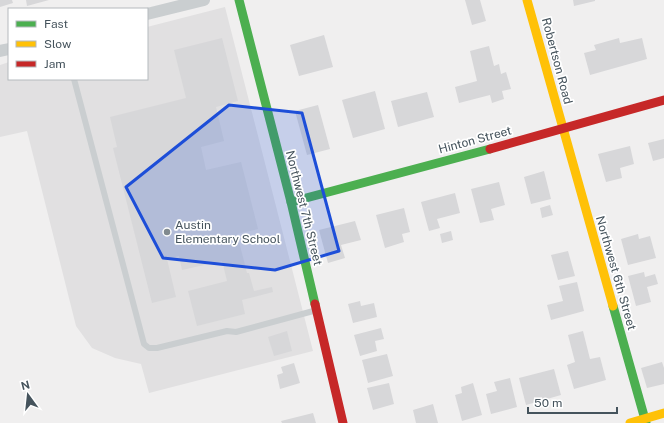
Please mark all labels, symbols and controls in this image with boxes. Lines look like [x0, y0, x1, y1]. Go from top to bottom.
legend [8, 8, 148, 80]
street label: Robertson Road [539, 16, 575, 106]
text: Fast [44, 17, 69, 31]
text: Slow [44, 37, 72, 51]
text: Jam [44, 57, 66, 71]
street label: Hinton Street [437, 123, 513, 156]
street label: Northwest 7th Street [283, 149, 325, 267]
street label: Northwest 6th Street [593, 214, 639, 332]
place label: Austin Elementary School [175, 218, 281, 246]
marker: Austin Elementary School [162, 227, 172, 237]
north arrow [8, 375, 48, 415]
text: N [20, 378, 31, 392]
scale bar [528, 389, 617, 415]
text: 50 m [534, 396, 562, 410]

